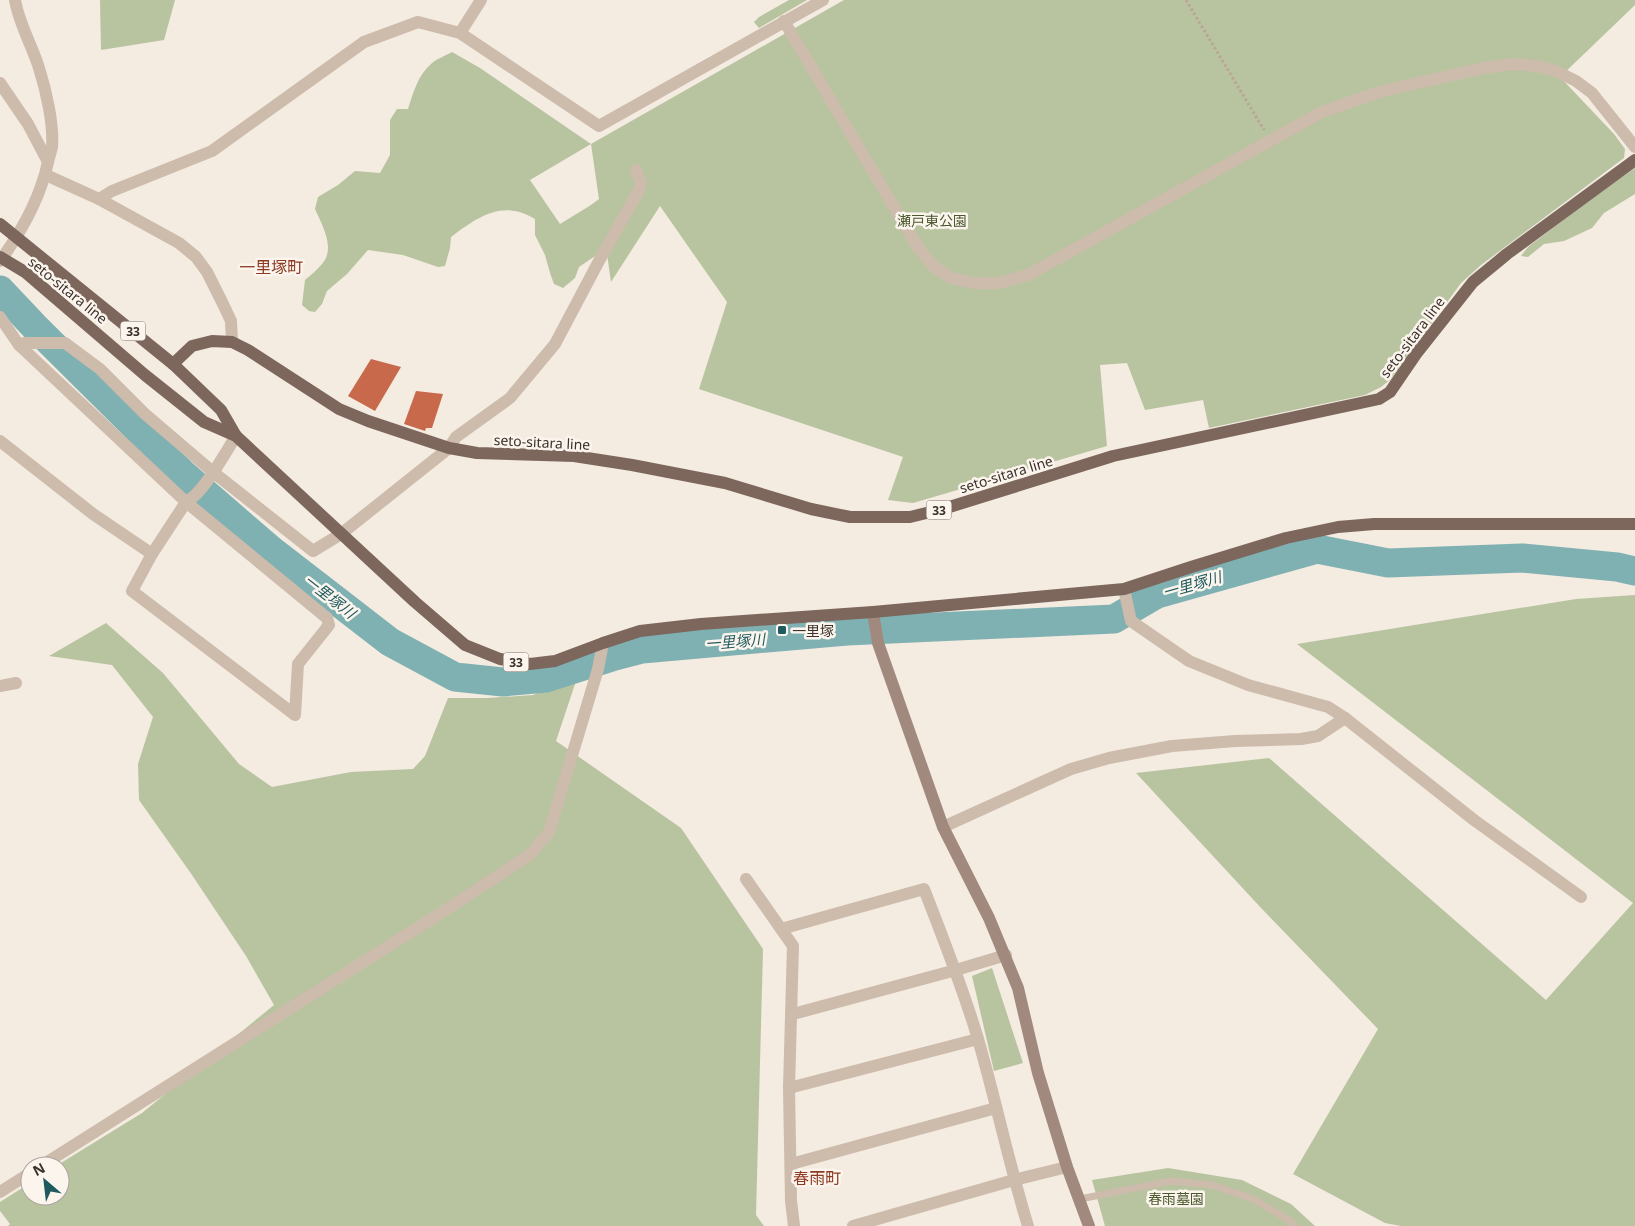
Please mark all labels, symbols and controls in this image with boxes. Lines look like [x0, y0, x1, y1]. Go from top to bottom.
park label: 瀬戸東公園 [897, 211, 967, 230]
street label: seto-sitara line [24, 252, 112, 328]
district label: 一里塚町 [239, 256, 303, 278]
street label: seto-sitara line [1375, 293, 1449, 381]
road number: 33 [120, 322, 146, 341]
street label: seto-sitara line [493, 430, 591, 454]
street label: seto-sitara line [957, 451, 1055, 497]
road number: 33 [926, 500, 952, 520]
water label: 一里塚川 [1160, 566, 1226, 602]
water label: 一里塚川 [300, 570, 361, 624]
place label: 一里塚 [792, 621, 834, 640]
marker: 一里塚 [776, 624, 788, 636]
water label: 一里塚川 [704, 628, 768, 654]
road number: 33 [504, 652, 528, 672]
north arrow [20, 1156, 70, 1206]
text: N [29, 1158, 48, 1180]
district label: 春雨町 [793, 1167, 841, 1189]
park label: 春雨墓園 [1148, 1189, 1204, 1208]

